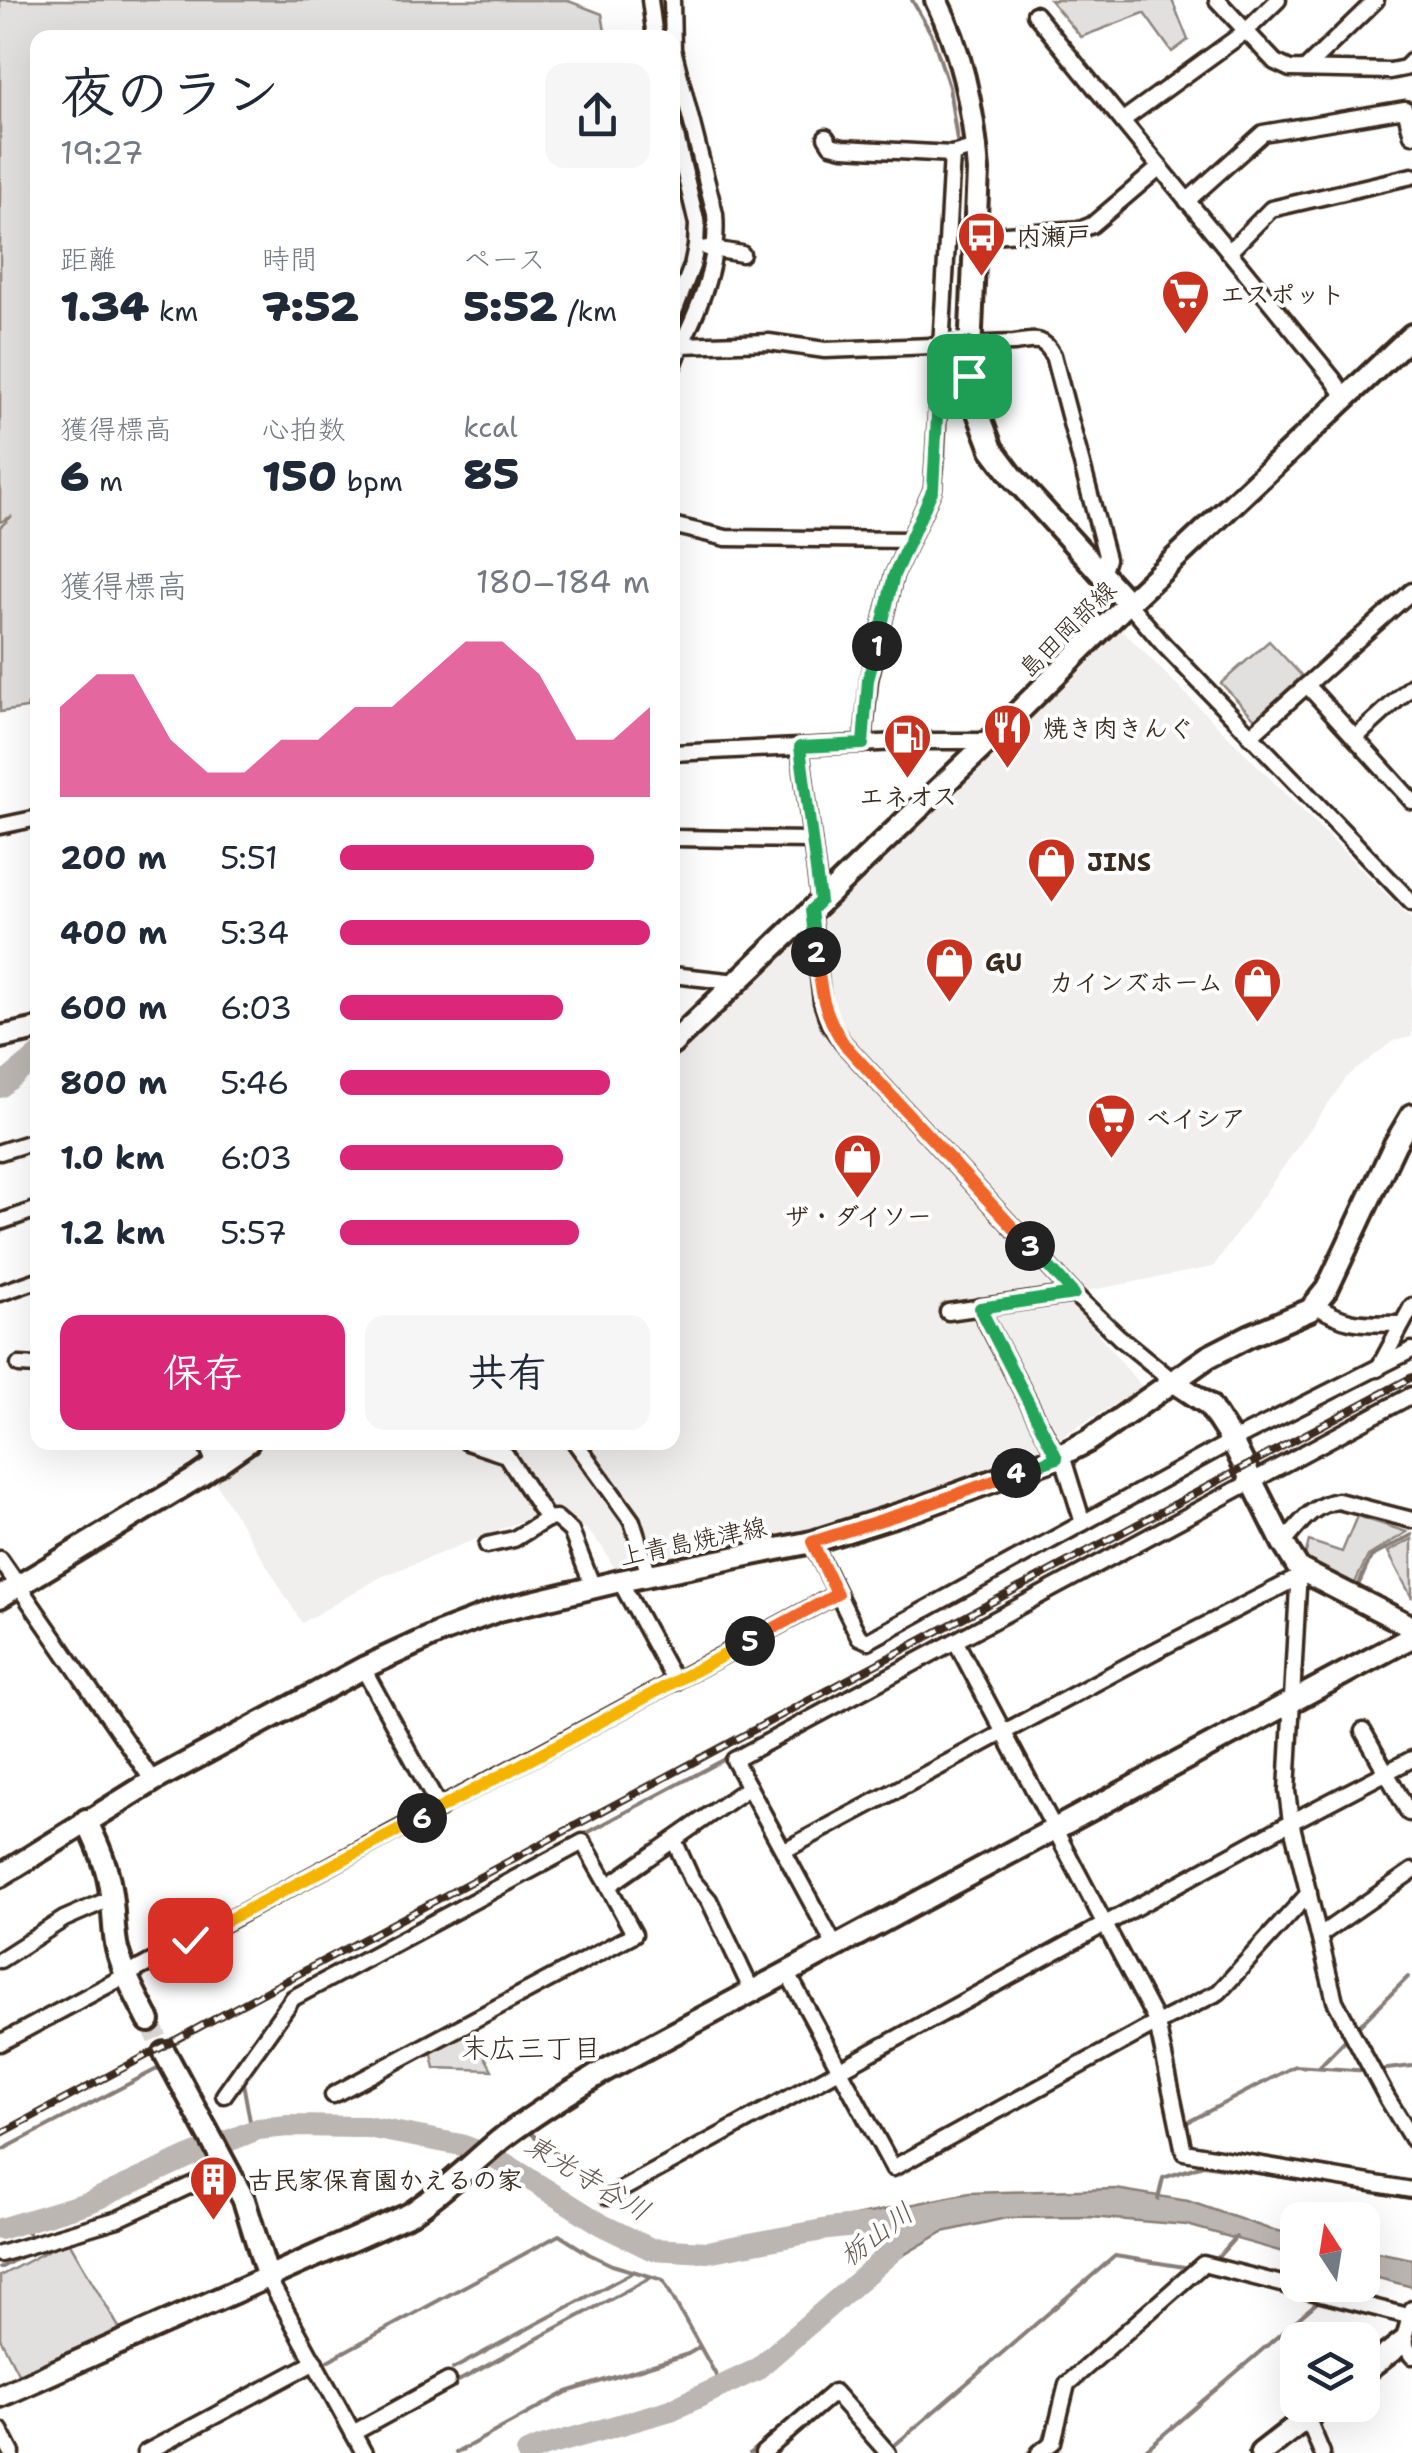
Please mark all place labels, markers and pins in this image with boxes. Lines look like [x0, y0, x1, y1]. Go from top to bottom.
bus stop icon: 内瀬戸 [955, 210, 1007, 278]
place label: 内瀬戸 [1016, 219, 1091, 253]
supermarket icon: エスポット [1159, 268, 1211, 336]
place label: エスポット [1220, 277, 1345, 311]
pin [927, 334, 1012, 419]
pin: 1 [852, 621, 902, 671]
restaurant icon: 焼き肉きんぐ [982, 702, 1034, 770]
place label: 焼き肉きんぐ [1043, 711, 1193, 745]
fuel station icon: エネオス [882, 712, 934, 780]
place label: エネオス [859, 779, 957, 813]
shop icon: JINS [1026, 836, 1078, 904]
place label: JINS [1087, 845, 1151, 879]
pin: 2 [791, 927, 841, 977]
shop icon: GU [924, 936, 976, 1004]
place label: GU [985, 945, 1022, 979]
shop icon: カインズホーム [1232, 956, 1284, 1024]
place label: カインズホーム [1049, 965, 1223, 999]
supermarket icon: ベイシア [1085, 1092, 1137, 1160]
place label: ベイシア [1146, 1101, 1246, 1135]
shop icon: ザ・ダイソー [832, 1132, 884, 1200]
place label: ザ・ダイソー [784, 1199, 932, 1233]
pin: 3 [1005, 1221, 1055, 1271]
pin: 4 [991, 1448, 1041, 1498]
pin: 5 [725, 1616, 775, 1666]
pin: 6 [397, 1793, 447, 1843]
pin [148, 1898, 233, 1983]
building icon: 古民家保育園かえるの家 [187, 2154, 239, 2222]
place label: 古民家保育園かえるの家 [248, 2163, 522, 2197]

